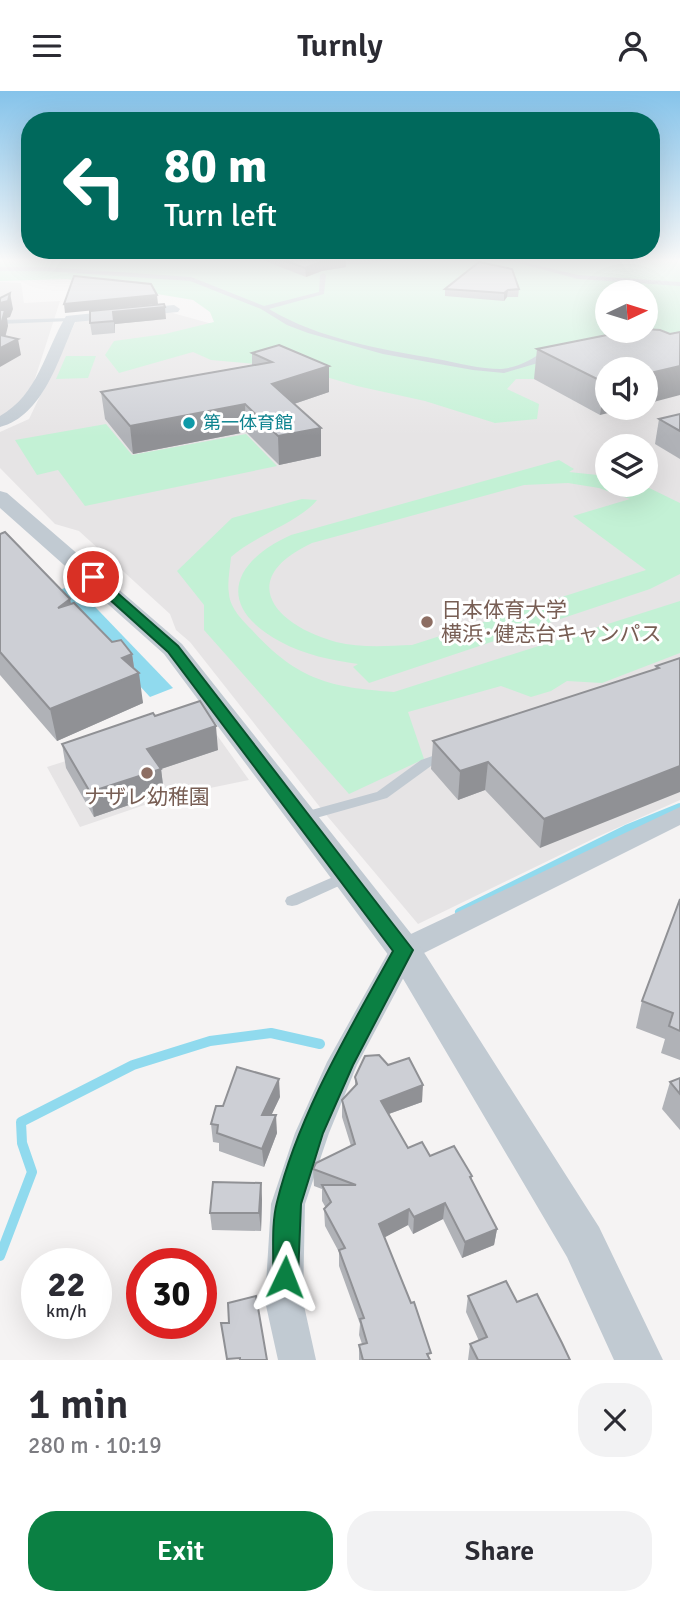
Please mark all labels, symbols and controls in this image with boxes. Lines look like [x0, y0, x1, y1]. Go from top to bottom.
text: Turnly [297, 26, 383, 65]
icon: menu [28, 27, 66, 65]
icon: person [614, 27, 652, 65]
text: 80 m [164, 136, 267, 196]
icon: left [49, 140, 140, 231]
text: Turn left [164, 196, 277, 235]
north arrow [595, 280, 658, 343]
map controls [595, 280, 658, 497]
button: sound [595, 357, 658, 420]
place label: 第一体育館 [203, 412, 293, 434]
marker: 第一体育館 [181, 415, 197, 431]
button: layers [595, 434, 658, 497]
pin [63, 547, 123, 607]
icon: arrive [74, 558, 112, 596]
place label: 日本体育大学 横浜･健志台キャンパス [441, 597, 662, 647]
marker: 日本体育大学 横浜･健志台キャンパス [419, 614, 435, 630]
marker: ナザレ幼稚園 [139, 765, 155, 781]
place label: ナザレ幼稚園 [84, 784, 210, 810]
position arrow [248, 1240, 322, 1314]
speed limit sign: 30 [126, 1248, 217, 1339]
text: 22 [48, 1263, 85, 1306]
text: km/h [46, 1300, 87, 1322]
text: 1 min [28, 1379, 129, 1430]
button: close [578, 1383, 652, 1457]
text: 280 m · 10:19 [28, 1431, 162, 1460]
button: Exit [28, 1511, 333, 1591]
button: Share [347, 1511, 652, 1591]

